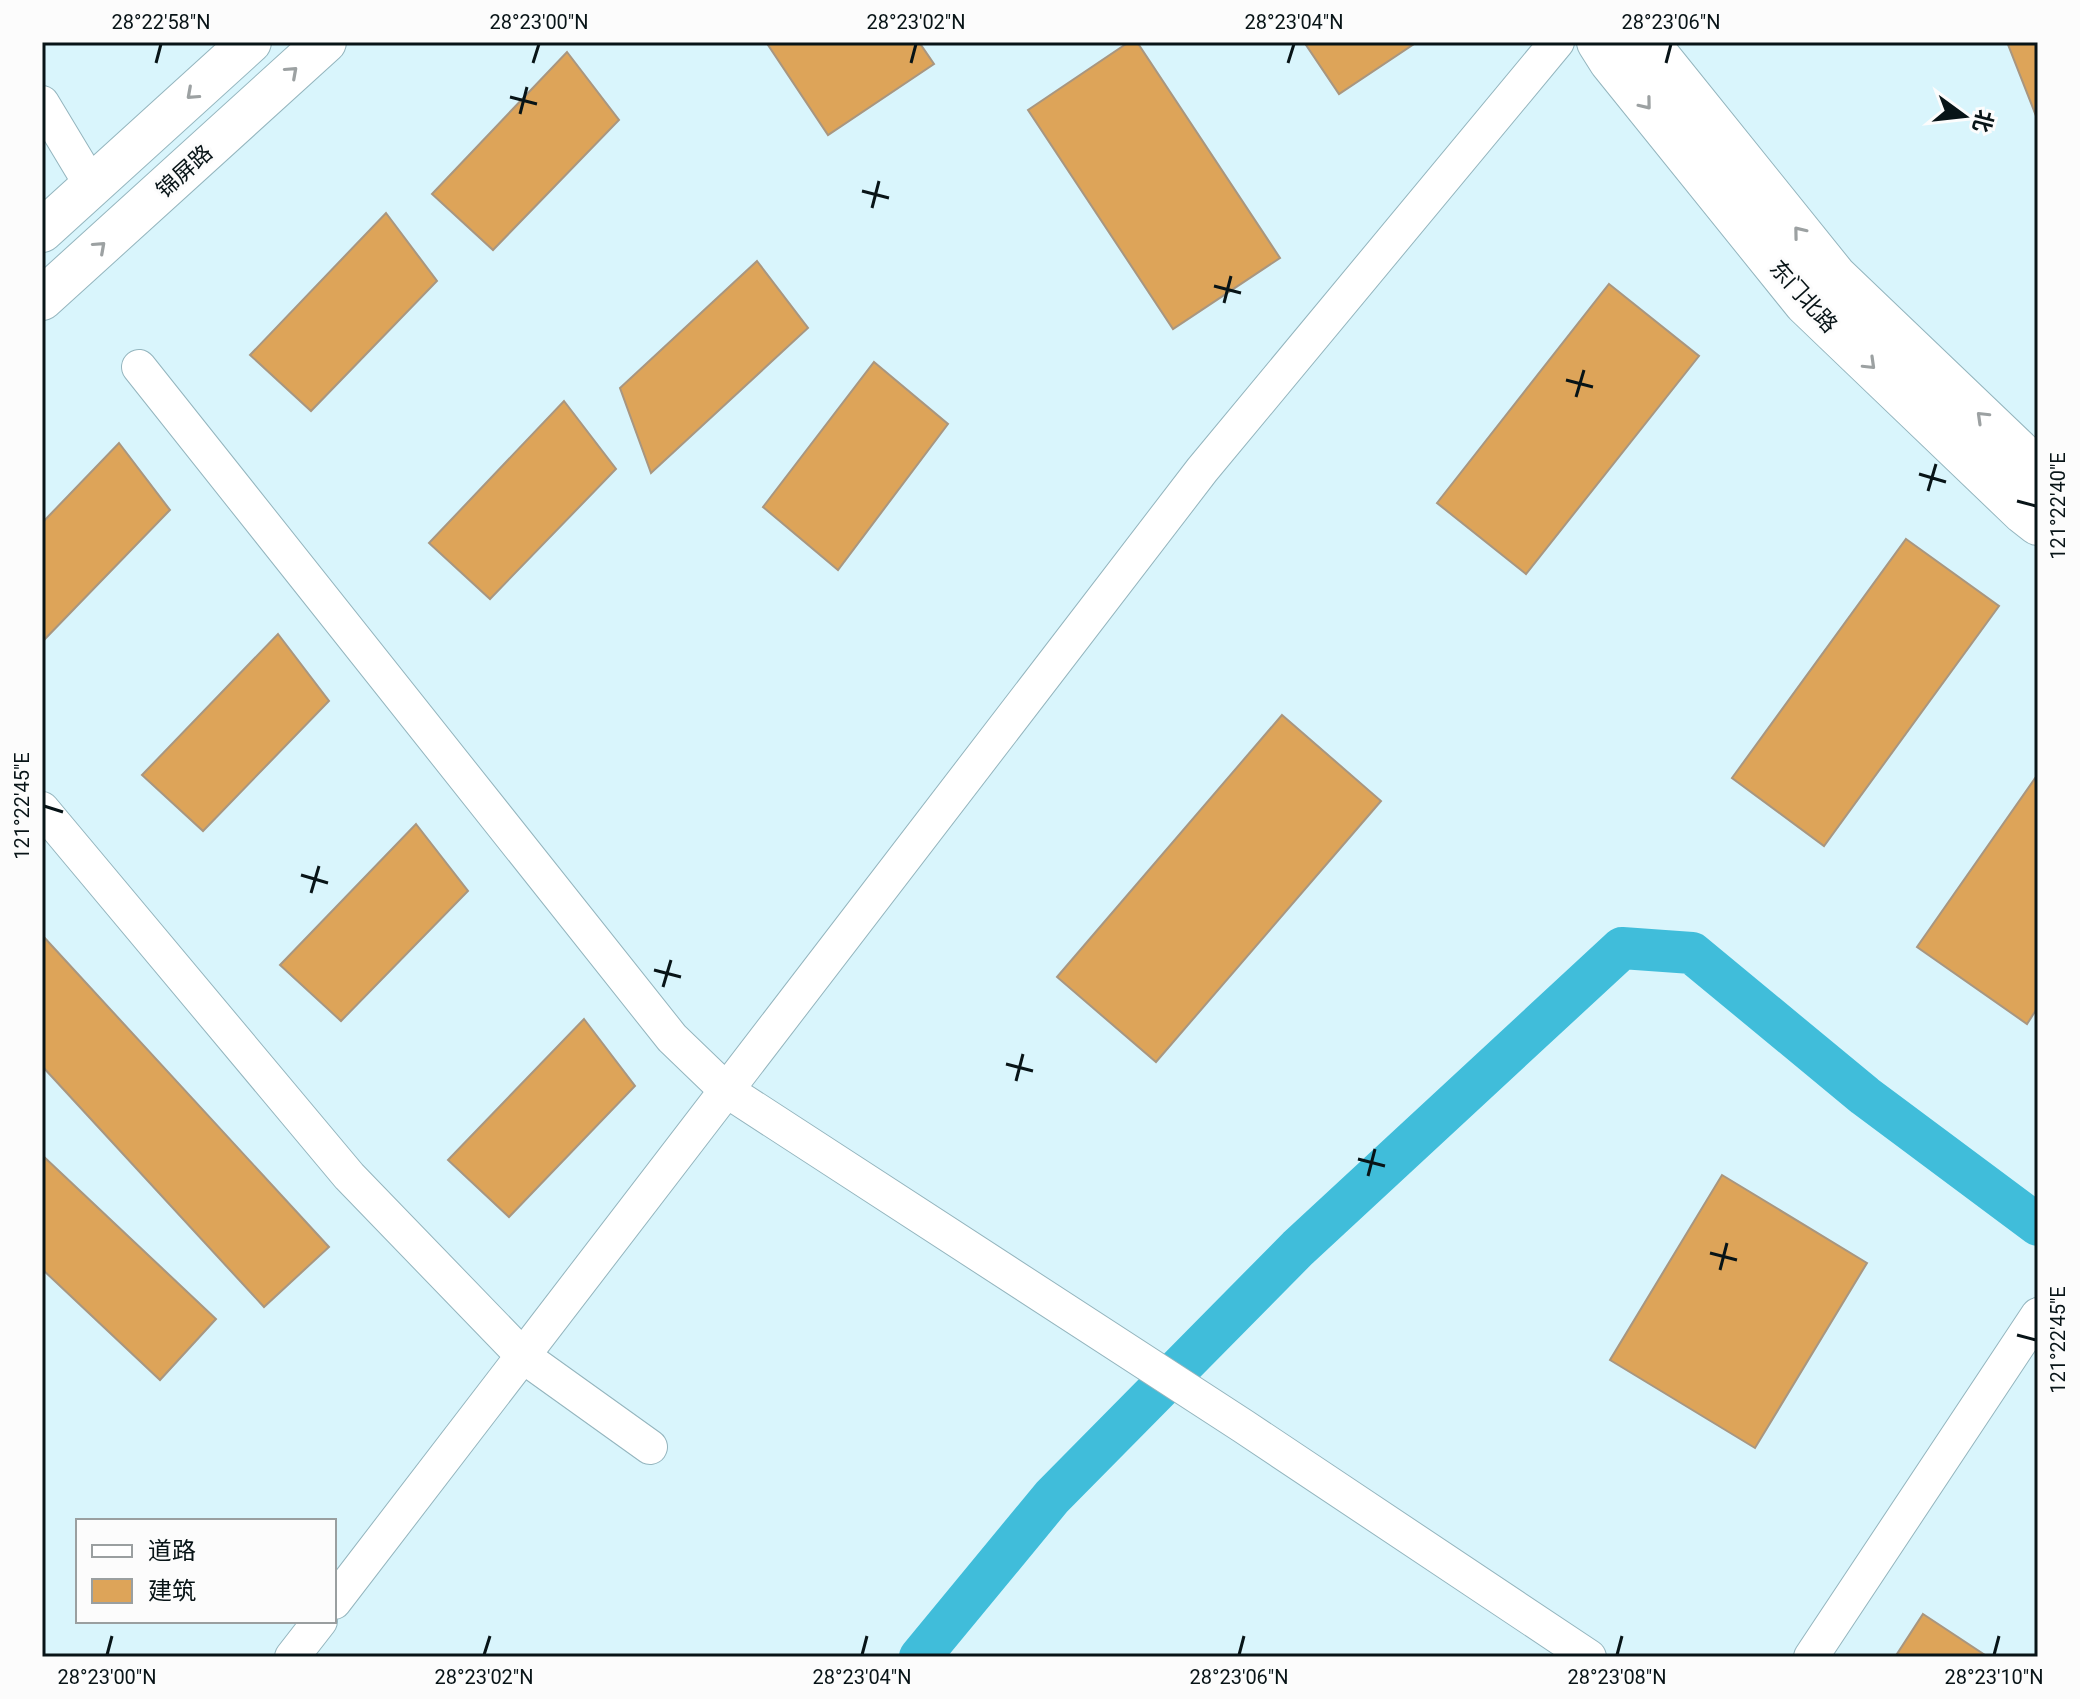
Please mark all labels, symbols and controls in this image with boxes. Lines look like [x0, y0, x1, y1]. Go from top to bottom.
text: 28°22'58"N [111, 10, 211, 34]
text: 28°23'00"N [489, 10, 589, 34]
text: 28°23'02"N [866, 10, 966, 34]
text: 28°23'04"N [1244, 10, 1344, 34]
text: 28°23'06"N [1621, 10, 1721, 34]
one-way arrow [283, 67, 298, 82]
north arrow [1924, 76, 2004, 156]
one-way arrow [186, 85, 201, 99]
one-way arrow [1636, 95, 1650, 110]
text: 北 [1968, 107, 1998, 135]
street label: 锦屏路 [151, 140, 217, 203]
one-way arrow [1794, 227, 1809, 241]
one-way arrow [90, 242, 105, 256]
street label: 东门北路 [1765, 255, 1842, 337]
one-way arrow [1861, 355, 1875, 370]
one-way arrow [1977, 412, 1991, 426]
text: 121°22'40"E [2046, 452, 2070, 560]
text: 121°22'45"E [10, 752, 34, 860]
text: 121°22'45"E [2046, 1286, 2070, 1394]
legend [76, 1519, 336, 1623]
text: 道路 [148, 1537, 196, 1565]
text: 建筑 [148, 1577, 196, 1605]
text: 28°23'00"N [57, 1665, 157, 1689]
text: 28°23'02"N [434, 1665, 534, 1689]
text: 28°23'04"N [812, 1665, 912, 1689]
text: 28°23'06"N [1189, 1665, 1289, 1689]
text: 28°23'08"N [1567, 1665, 1667, 1689]
text: 28°23'10"N [1944, 1665, 2044, 1689]

